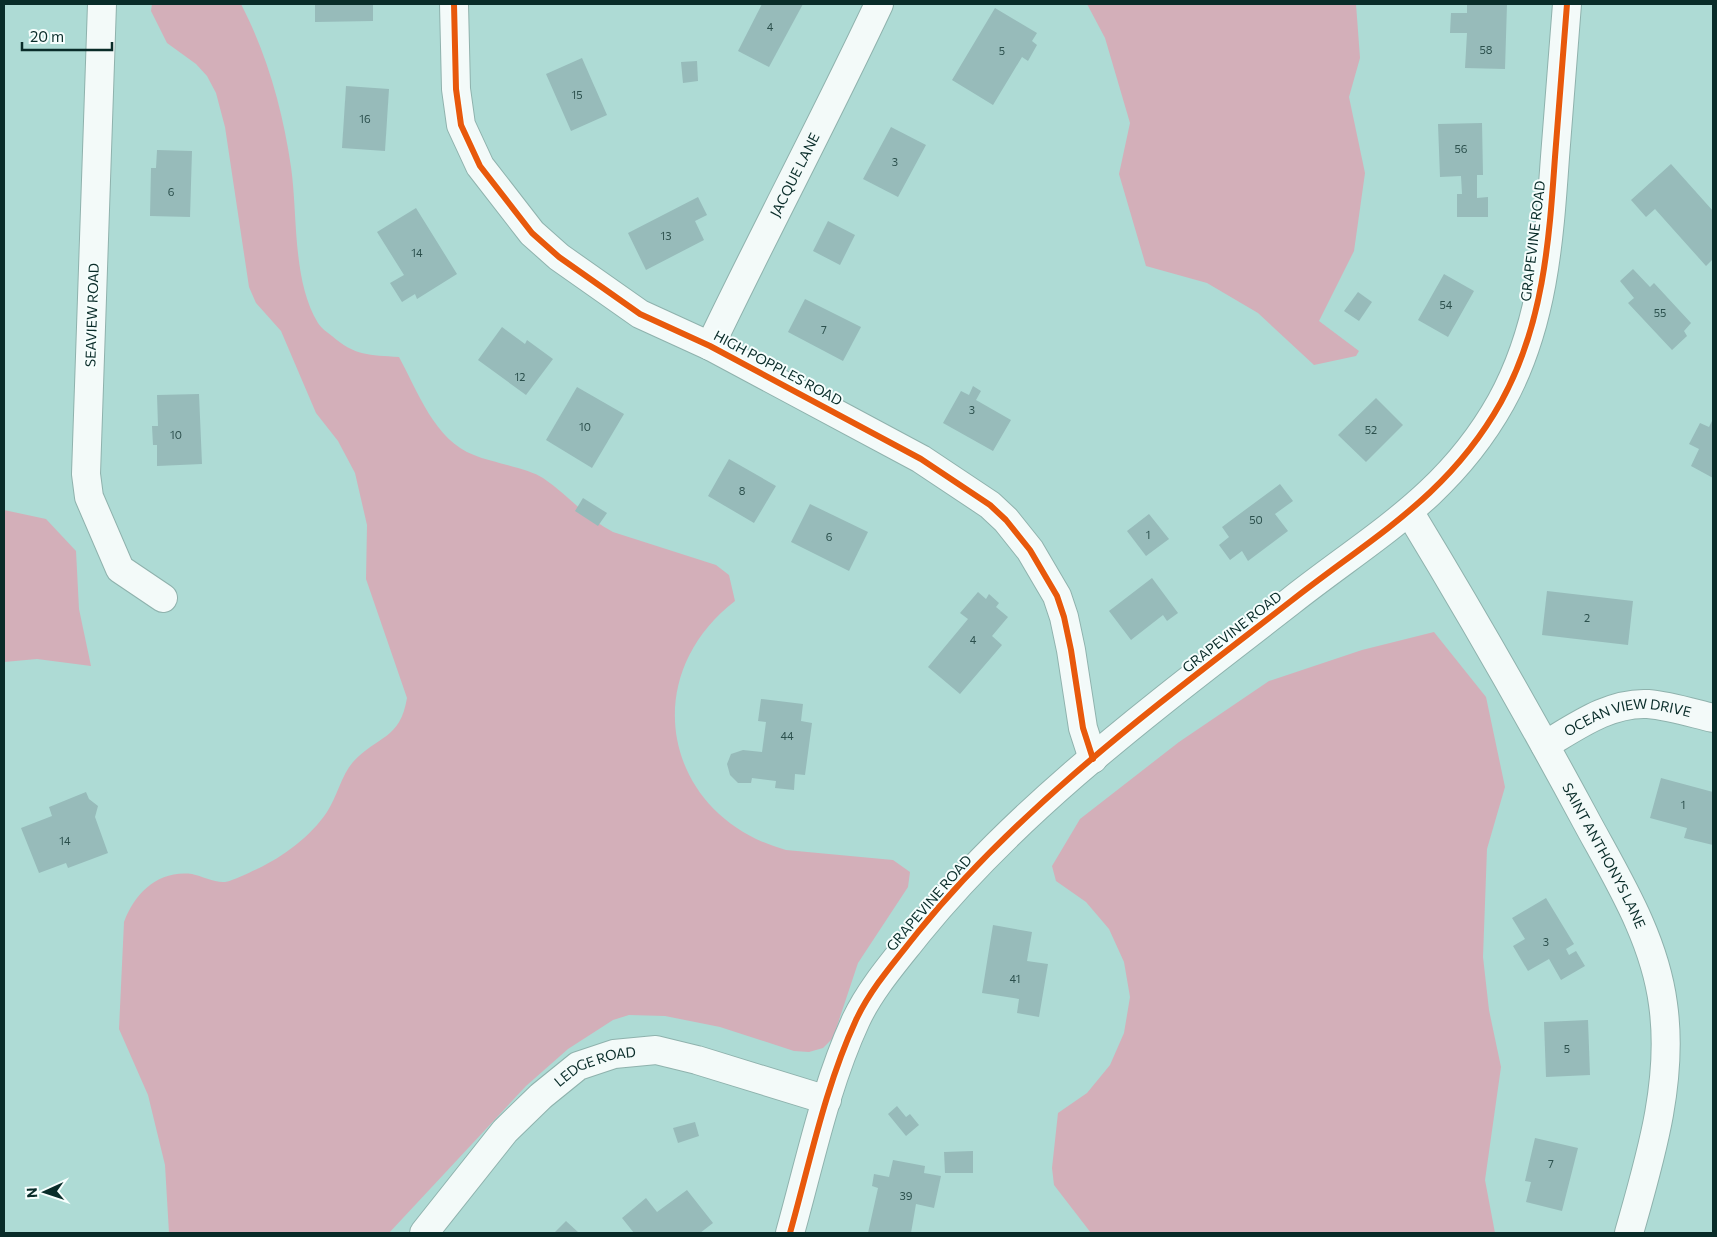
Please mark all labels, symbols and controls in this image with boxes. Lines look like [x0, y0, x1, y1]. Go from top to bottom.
scale bar [22, 20, 112, 52]
house number: 4 [767, 20, 774, 33]
text: 20 m [30, 27, 64, 45]
house number: 58 [1480, 43, 1493, 56]
house number: 5 [999, 44, 1005, 57]
house number: 15 [571, 88, 583, 101]
house number: 16 [359, 112, 371, 125]
street label: JACQUE LANE [766, 130, 823, 220]
house number: 56 [1455, 142, 1468, 155]
house number: 3 [892, 155, 898, 168]
street label: GRAPEVINE ROAD [1517, 180, 1548, 302]
house number: 6 [168, 185, 175, 198]
house number: 13 [661, 229, 671, 242]
house number: 14 [411, 246, 423, 259]
street label: SEAVIEW ROAD [81, 263, 102, 367]
house number: 54 [1440, 298, 1453, 311]
house number: 55 [1654, 306, 1666, 319]
house number: 7 [821, 323, 827, 336]
street label: HIGH POPPLES ROAD [711, 326, 845, 409]
house number: 12 [515, 370, 525, 383]
house number: 3 [969, 403, 975, 416]
house number: 10 [579, 420, 591, 433]
house number: 52 [1365, 423, 1377, 436]
house number: 10 [170, 428, 182, 441]
house number: 8 [739, 484, 746, 497]
house number: 50 [1249, 513, 1263, 526]
house number: 1 [1146, 528, 1150, 541]
house number: 6 [826, 530, 833, 543]
street label: GRAPEVINE ROAD [1179, 587, 1285, 676]
house number: 2 [1584, 611, 1590, 624]
house number: 4 [970, 633, 977, 646]
street label: OCEAN VIEW DRIVE [1561, 695, 1693, 740]
house number: 44 [780, 729, 794, 742]
street label: SAINT ANTHONYS LANE [1559, 780, 1650, 931]
house number: 1 [1681, 798, 1685, 811]
house number: 14 [59, 834, 71, 847]
street label: GRAPEVINE ROAD [882, 851, 975, 954]
house number: 3 [1543, 935, 1549, 948]
house number: 41 [1010, 972, 1020, 985]
house number: 5 [1564, 1042, 1570, 1055]
street label: LEDGE ROAD [550, 1043, 637, 1090]
house number: 7 [1548, 1157, 1554, 1170]
north arrow [20, 1167, 70, 1217]
text: N [23, 1187, 40, 1198]
house number: 39 [900, 1189, 913, 1202]

